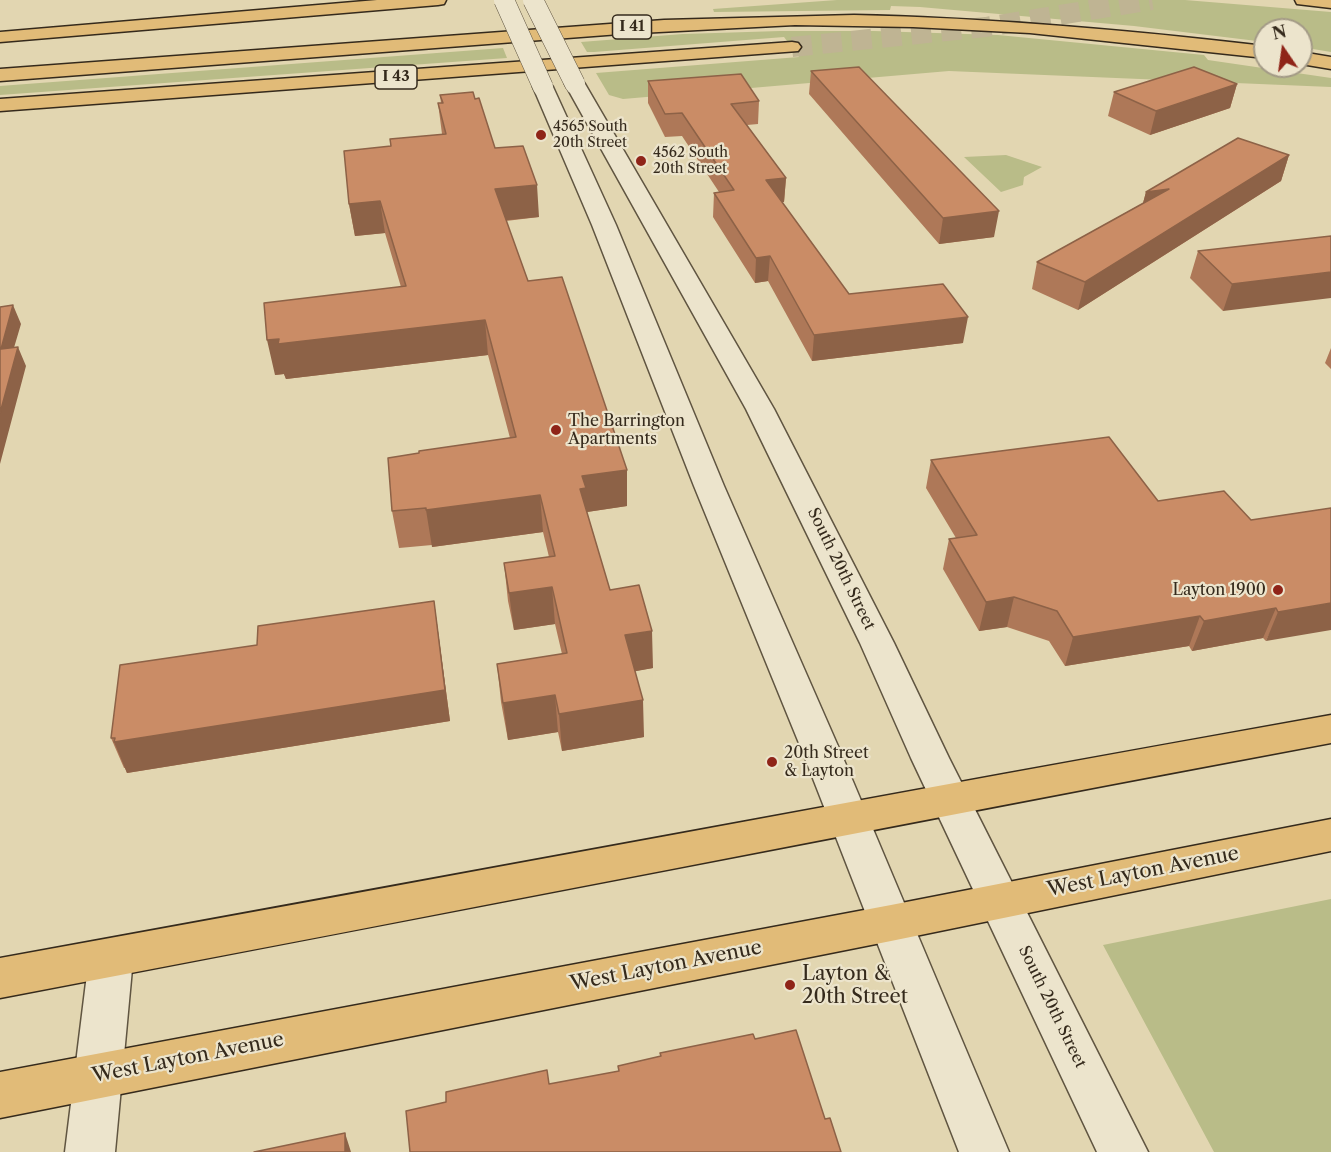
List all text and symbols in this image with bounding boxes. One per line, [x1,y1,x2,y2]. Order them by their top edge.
road number: I 41 [612,15,652,39]
north arrow [1253,18,1313,78]
text: N [1270,21,1288,44]
road number: I 43 [375,65,417,89]
place label: 4565 South 20th Street [553,119,628,152]
marker: 4565 South 20th Street [534,128,548,142]
place label: 4562 South 20th Street [653,145,728,178]
marker: 4562 South 20th Street [634,154,648,168]
place label: The Barrington Apartments [568,411,685,449]
marker: The Barrington Apartments [549,423,563,437]
street label: South 20th Street [803,505,879,633]
place label: Layton 1900 [1172,580,1266,600]
marker: Layton 1900 [1271,583,1285,597]
place label: 20th Street & Layton [784,743,869,781]
marker: 20th Street & Layton [765,755,779,769]
street label: West Layton Avenue [1045,842,1241,902]
street label: West Layton Avenue [568,936,764,996]
street label: South 20th Street [1014,943,1090,1071]
place label: Layton & 20th Street [802,962,908,1009]
marker: Layton & 20th Street [783,978,797,992]
street label: West Layton Avenue [90,1028,286,1088]

